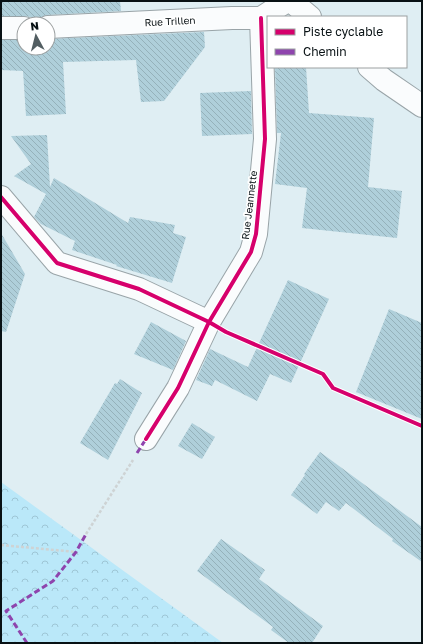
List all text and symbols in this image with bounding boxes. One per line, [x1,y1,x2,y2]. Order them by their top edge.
street label: Rue Trillen [144,14,196,28]
north arrow [16,16,56,56]
legend [267,16,407,68]
text: N [30,19,40,33]
text: Piste cyclable [303,24,383,39]
text: Chemin [303,44,347,59]
street label: Rue Jeannette [239,169,259,240]

